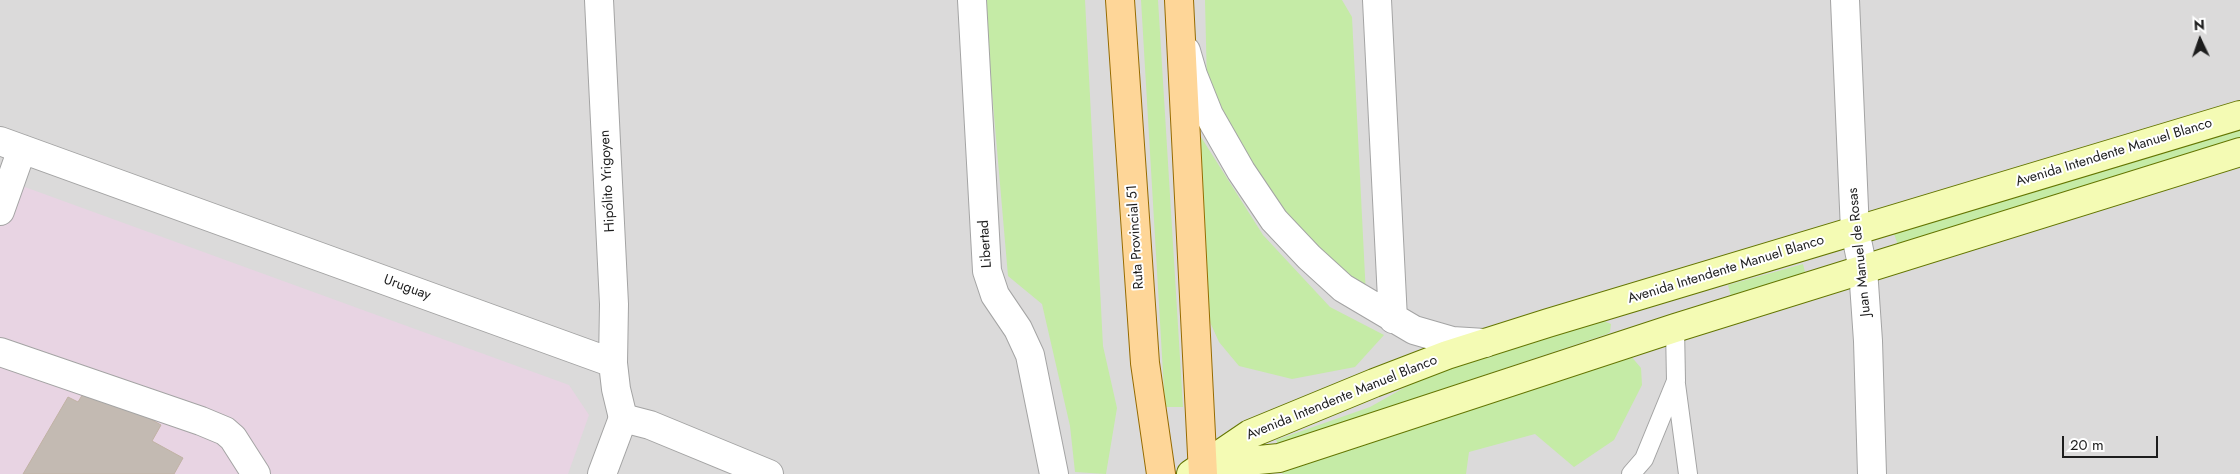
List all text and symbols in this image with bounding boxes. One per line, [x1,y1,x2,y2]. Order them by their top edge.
north arrow [2175,15,2225,65]
text: N [2193,15,2205,35]
street label: Avenida Intendente Manuel Blanco [2014,115,2214,191]
street label: Hipólito Yrigoyen [597,129,619,233]
street label: Ruta Provincial 51 [1124,184,1148,290]
street label: Juan Manuel de Rosas [1845,187,1875,317]
street label: Libertad [976,219,996,269]
street label: Avenida Intendente Manuel Blanco [1626,232,1826,308]
street label: Uruguay [381,272,433,304]
street label: Avenida Intendente Manuel Blanco [1244,352,1440,444]
scale bar [2065,426,2161,458]
text: 20 m [2070,434,2104,456]

